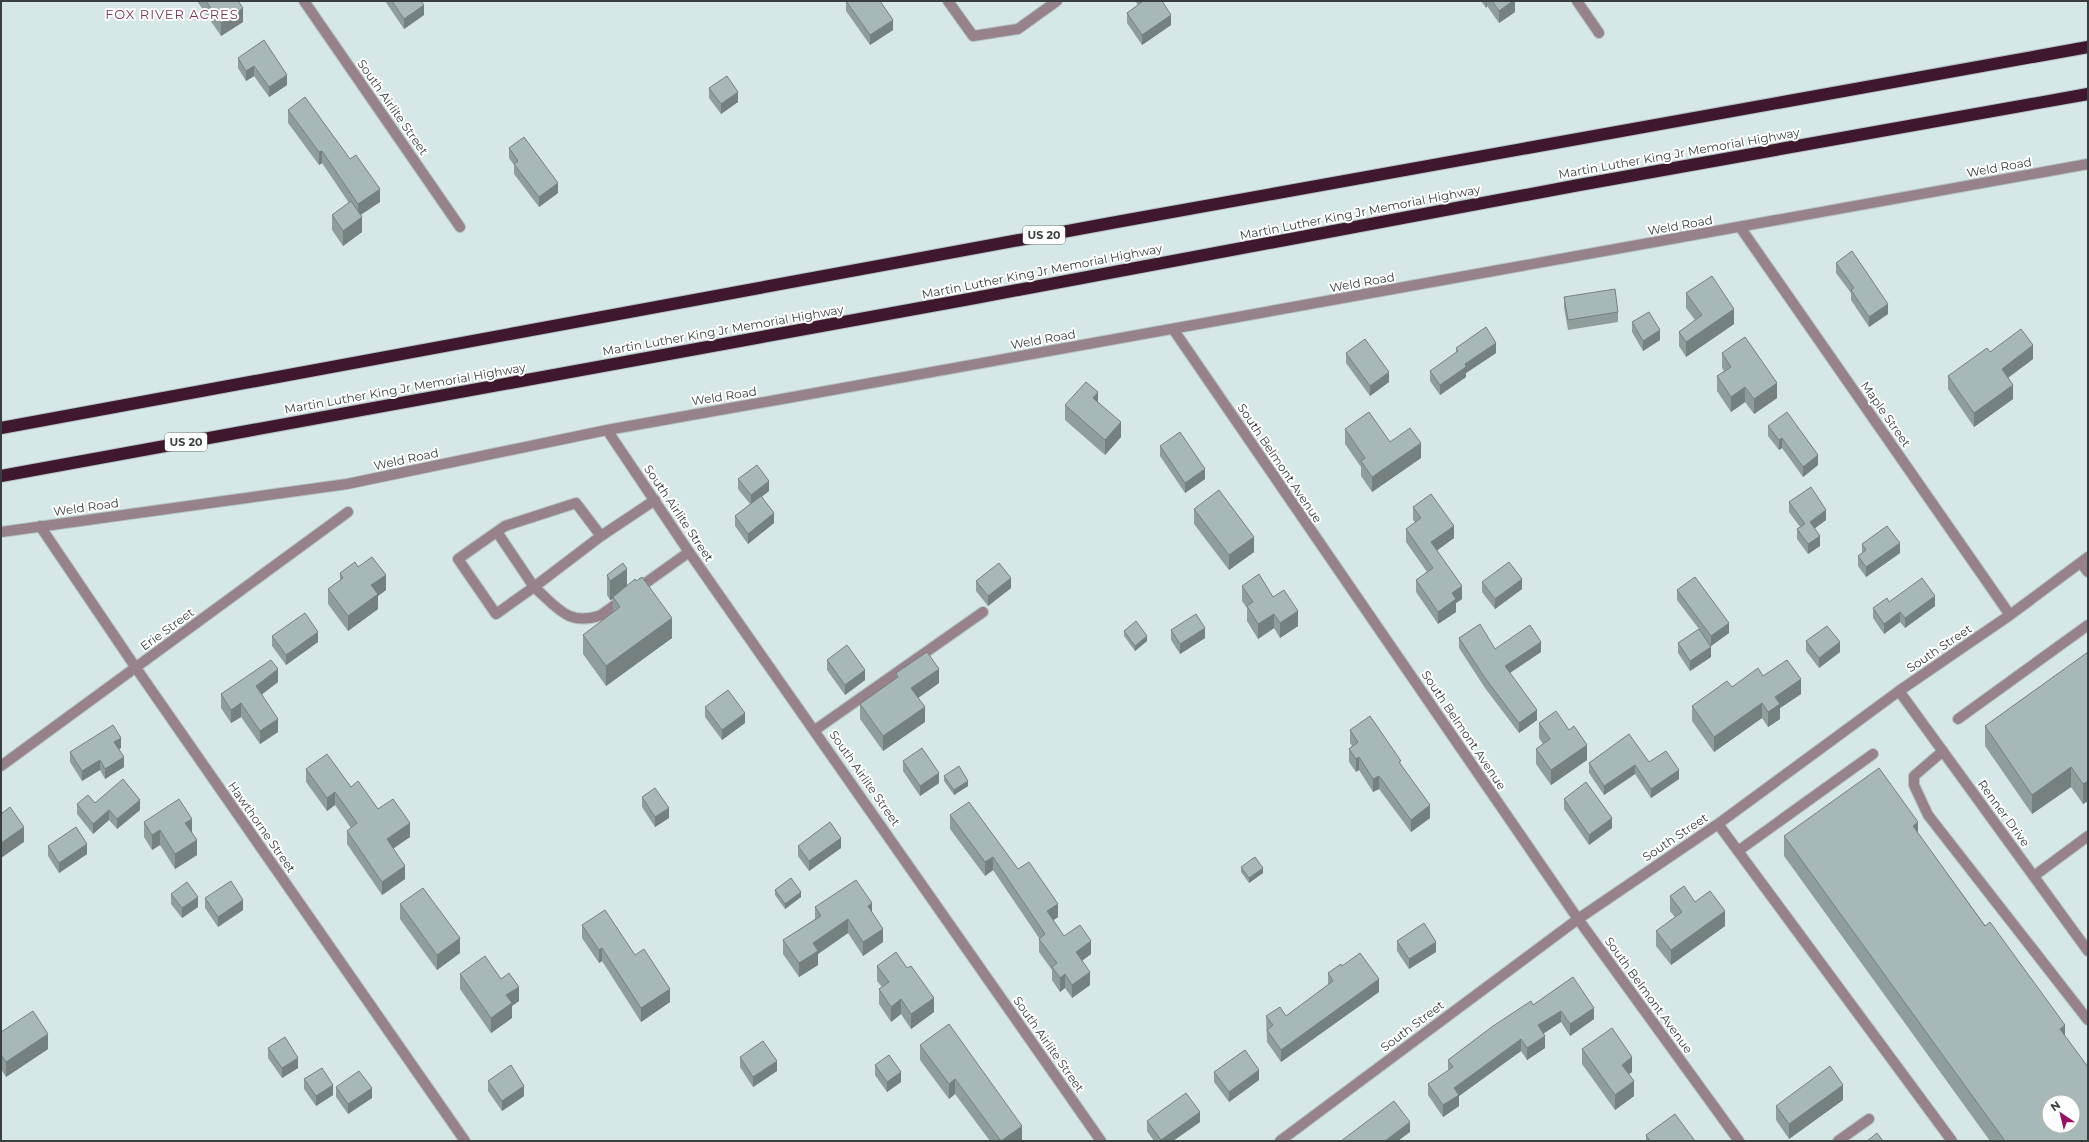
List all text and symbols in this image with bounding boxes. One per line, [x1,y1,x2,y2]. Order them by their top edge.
district label: FOX RIVER ACRES [105,6,239,22]
street label: South Airlite Street [354,56,432,158]
street label: Martin Luther King Jr Memorial Highway [1557,124,1801,182]
street label: Weld Road [1965,154,2033,180]
street label: Martin Luther King Jr Memorial Highway [1239,181,1482,243]
street label: Weld Road [1646,212,1714,238]
road number: US 20 [1023,226,1065,244]
street label: Martin Luther King Jr Memorial Highway [921,240,1164,302]
street label: Weld Road [1328,269,1396,295]
street label: Martin Luther King Jr Memorial Highway [601,301,845,359]
street label: Weld Road [1009,326,1077,352]
street label: Martin Luther King Jr Memorial Highway [283,359,527,417]
street label: Maple Street [1858,378,1914,450]
street label: Weld Road [690,383,758,409]
street label: South Belmont Avenue [1235,401,1325,525]
road number: US 20 [165,433,207,451]
street label: Weld Road [372,445,440,473]
street label: South Airlite Street [641,462,717,564]
street label: Weld Road [52,495,120,519]
street label: Erie Street [137,604,197,653]
street label: South Street [1904,621,1975,675]
street label: South Belmont Avenue [1419,668,1509,792]
street label: South Airlite Street [826,727,904,829]
street label: Renner Drive [1975,777,2033,849]
street label: Hawthorne Street [225,779,299,875]
street label: South Street [1640,810,1711,864]
street label: South Belmont Avenue [1602,934,1696,1056]
street label: South Airlite Street [1010,993,1088,1095]
street label: South Street [1377,997,1447,1055]
north arrow [2041,1094,2081,1134]
text: N [2048,1098,2063,1114]

